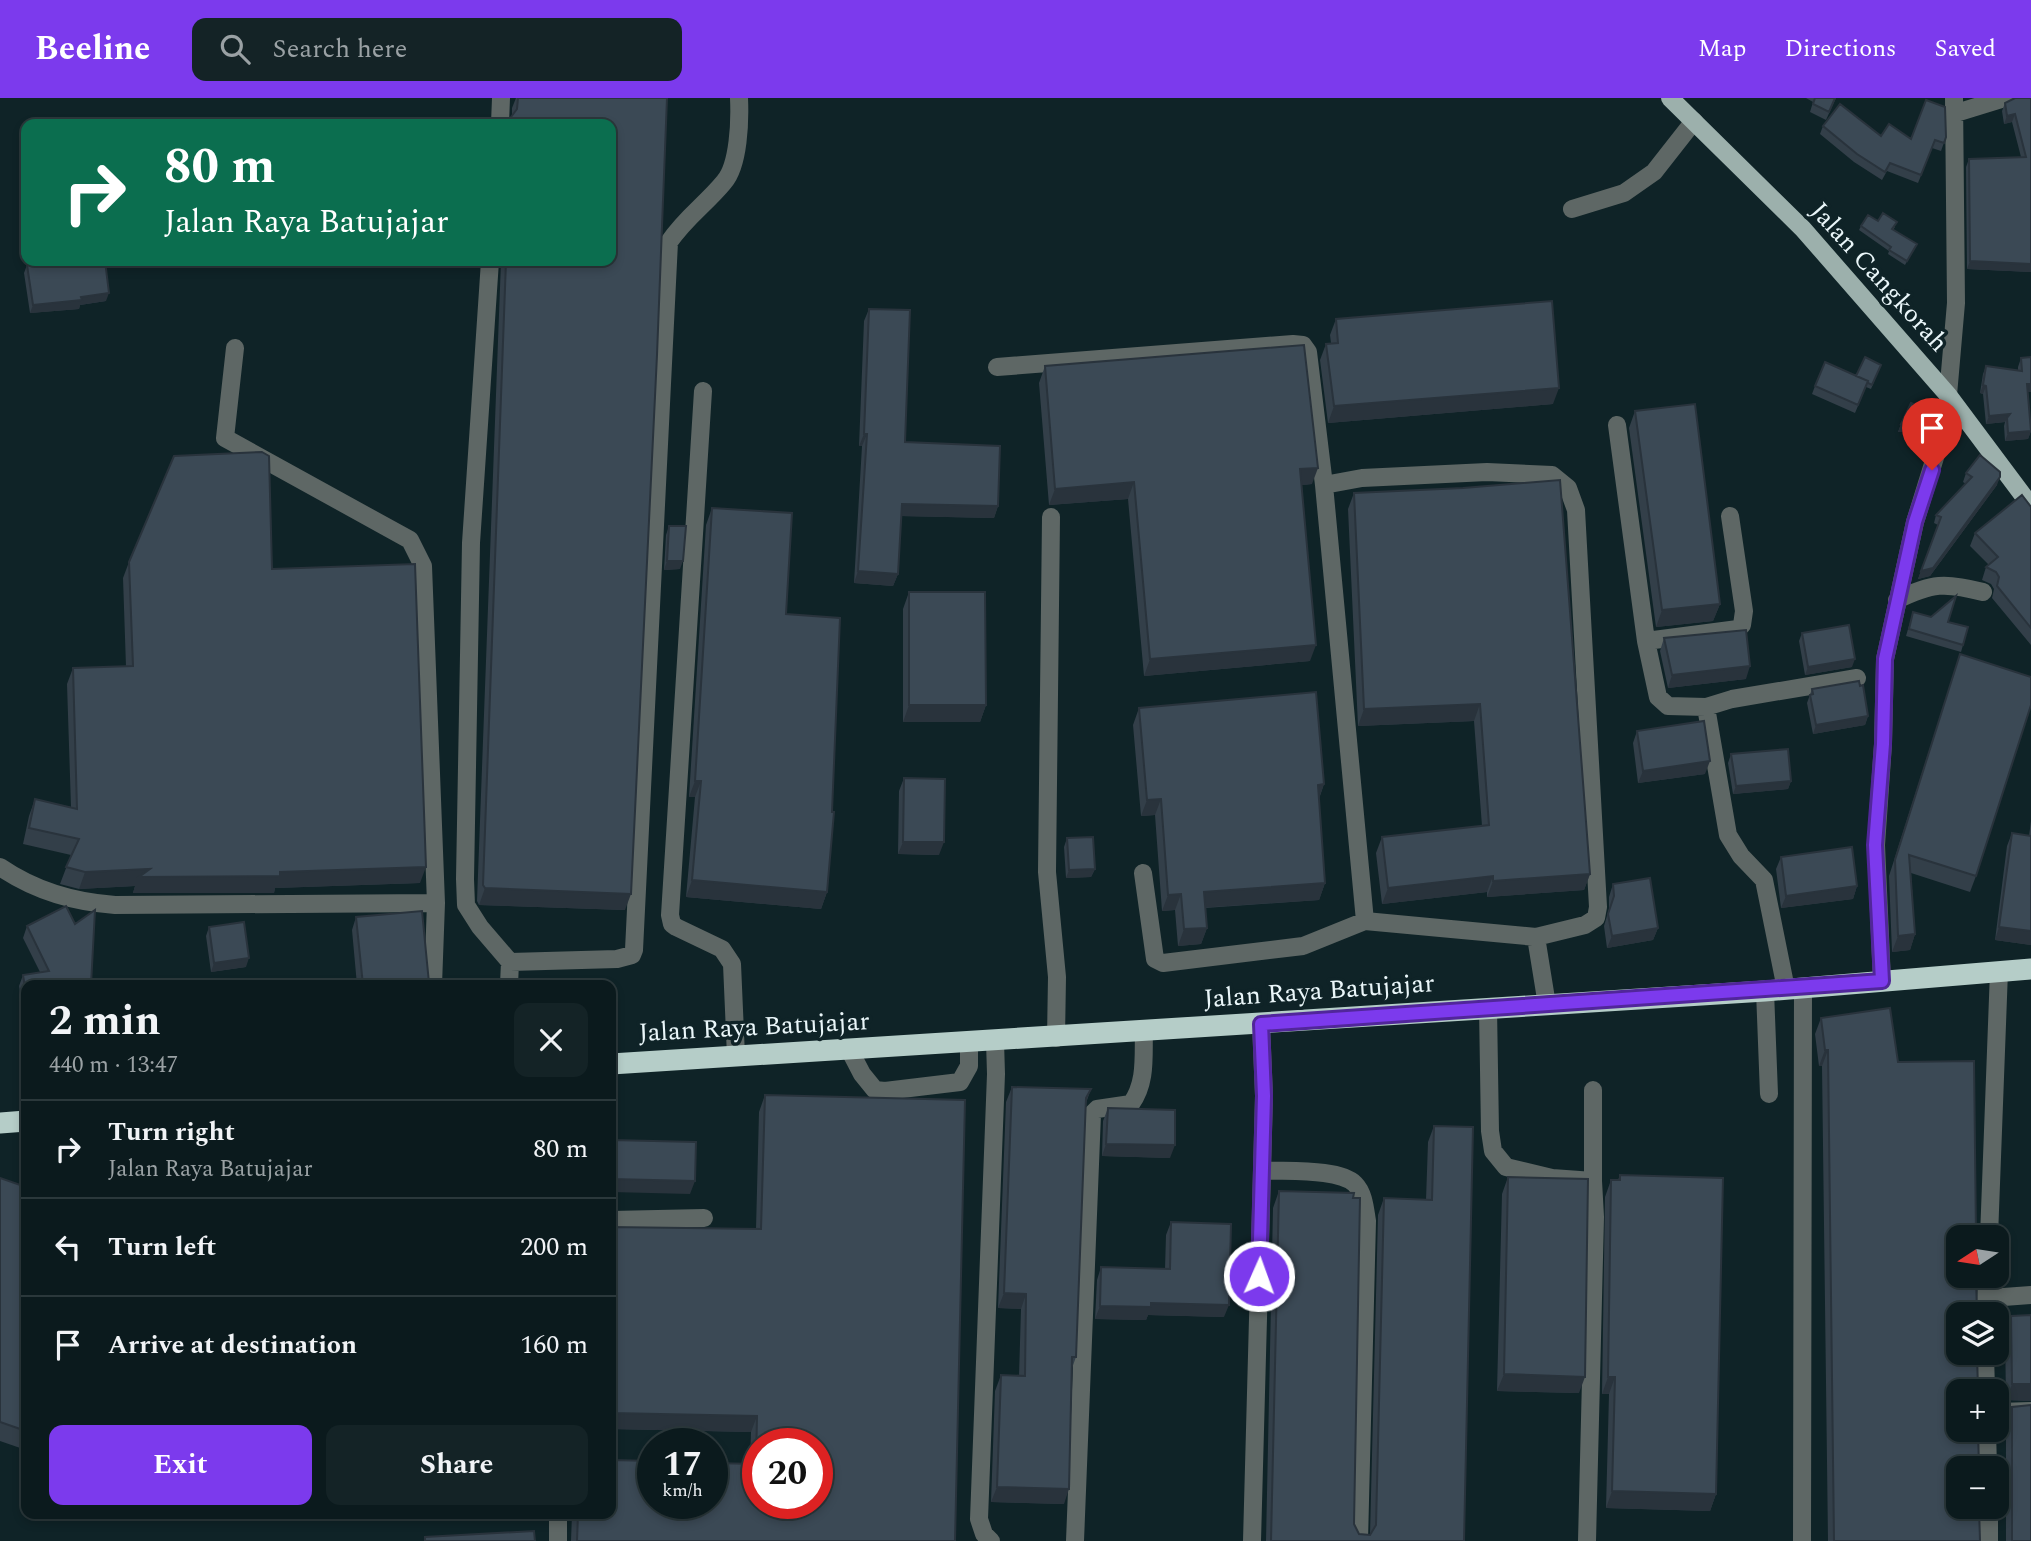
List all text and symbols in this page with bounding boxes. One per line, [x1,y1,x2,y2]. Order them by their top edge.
search box [192,18,682,81]
text: Beeline [35,24,150,74]
text: Search here [272,29,407,69]
icon: search [216,30,254,68]
text: Map [1698,31,1746,67]
text: Directions [1784,31,1896,67]
text: Saved [1934,31,1996,67]
text: 80 m [164,130,275,205]
icon: right [49,147,140,238]
street label: Jalan Cangkorah [1800,193,1958,361]
text: Jalan Raya Batujajar [164,198,449,247]
pin [1902,398,1962,470]
icon: arrive [1913,409,1951,447]
street label: Jalan Raya Batujajar [1202,963,1436,1019]
text: 2 min [49,990,161,1053]
street label: Jalan Raya Batujajar [637,1001,871,1053]
button: close [514,1003,588,1077]
text: 440 m · 13:47 [49,1048,178,1083]
text: Turn right [108,1112,235,1152]
text: 80 m [533,1129,588,1169]
icon: right [49,1130,87,1168]
text: Jalan Raya Batujajar [108,1152,313,1187]
north arrow [1946,1225,2009,1288]
map controls [1946,1225,2009,1519]
text: Turn left [108,1227,216,1267]
text: 200 m [520,1227,588,1267]
icon: left [49,1228,87,1266]
position arrow [1222,1239,1296,1313]
button: layers [1946,1302,2009,1365]
text: Arrive at destination [108,1325,357,1365]
text: 160 m [520,1325,588,1365]
icon: arrive [49,1326,87,1364]
button: + [1946,1379,2009,1442]
button: Exit [49,1425,312,1505]
button: Share [326,1425,588,1505]
speed limit sign: 20 [742,1428,833,1519]
text: 17 [663,1438,702,1491]
button: − [1946,1456,2009,1519]
text: km/h [662,1477,703,1504]

